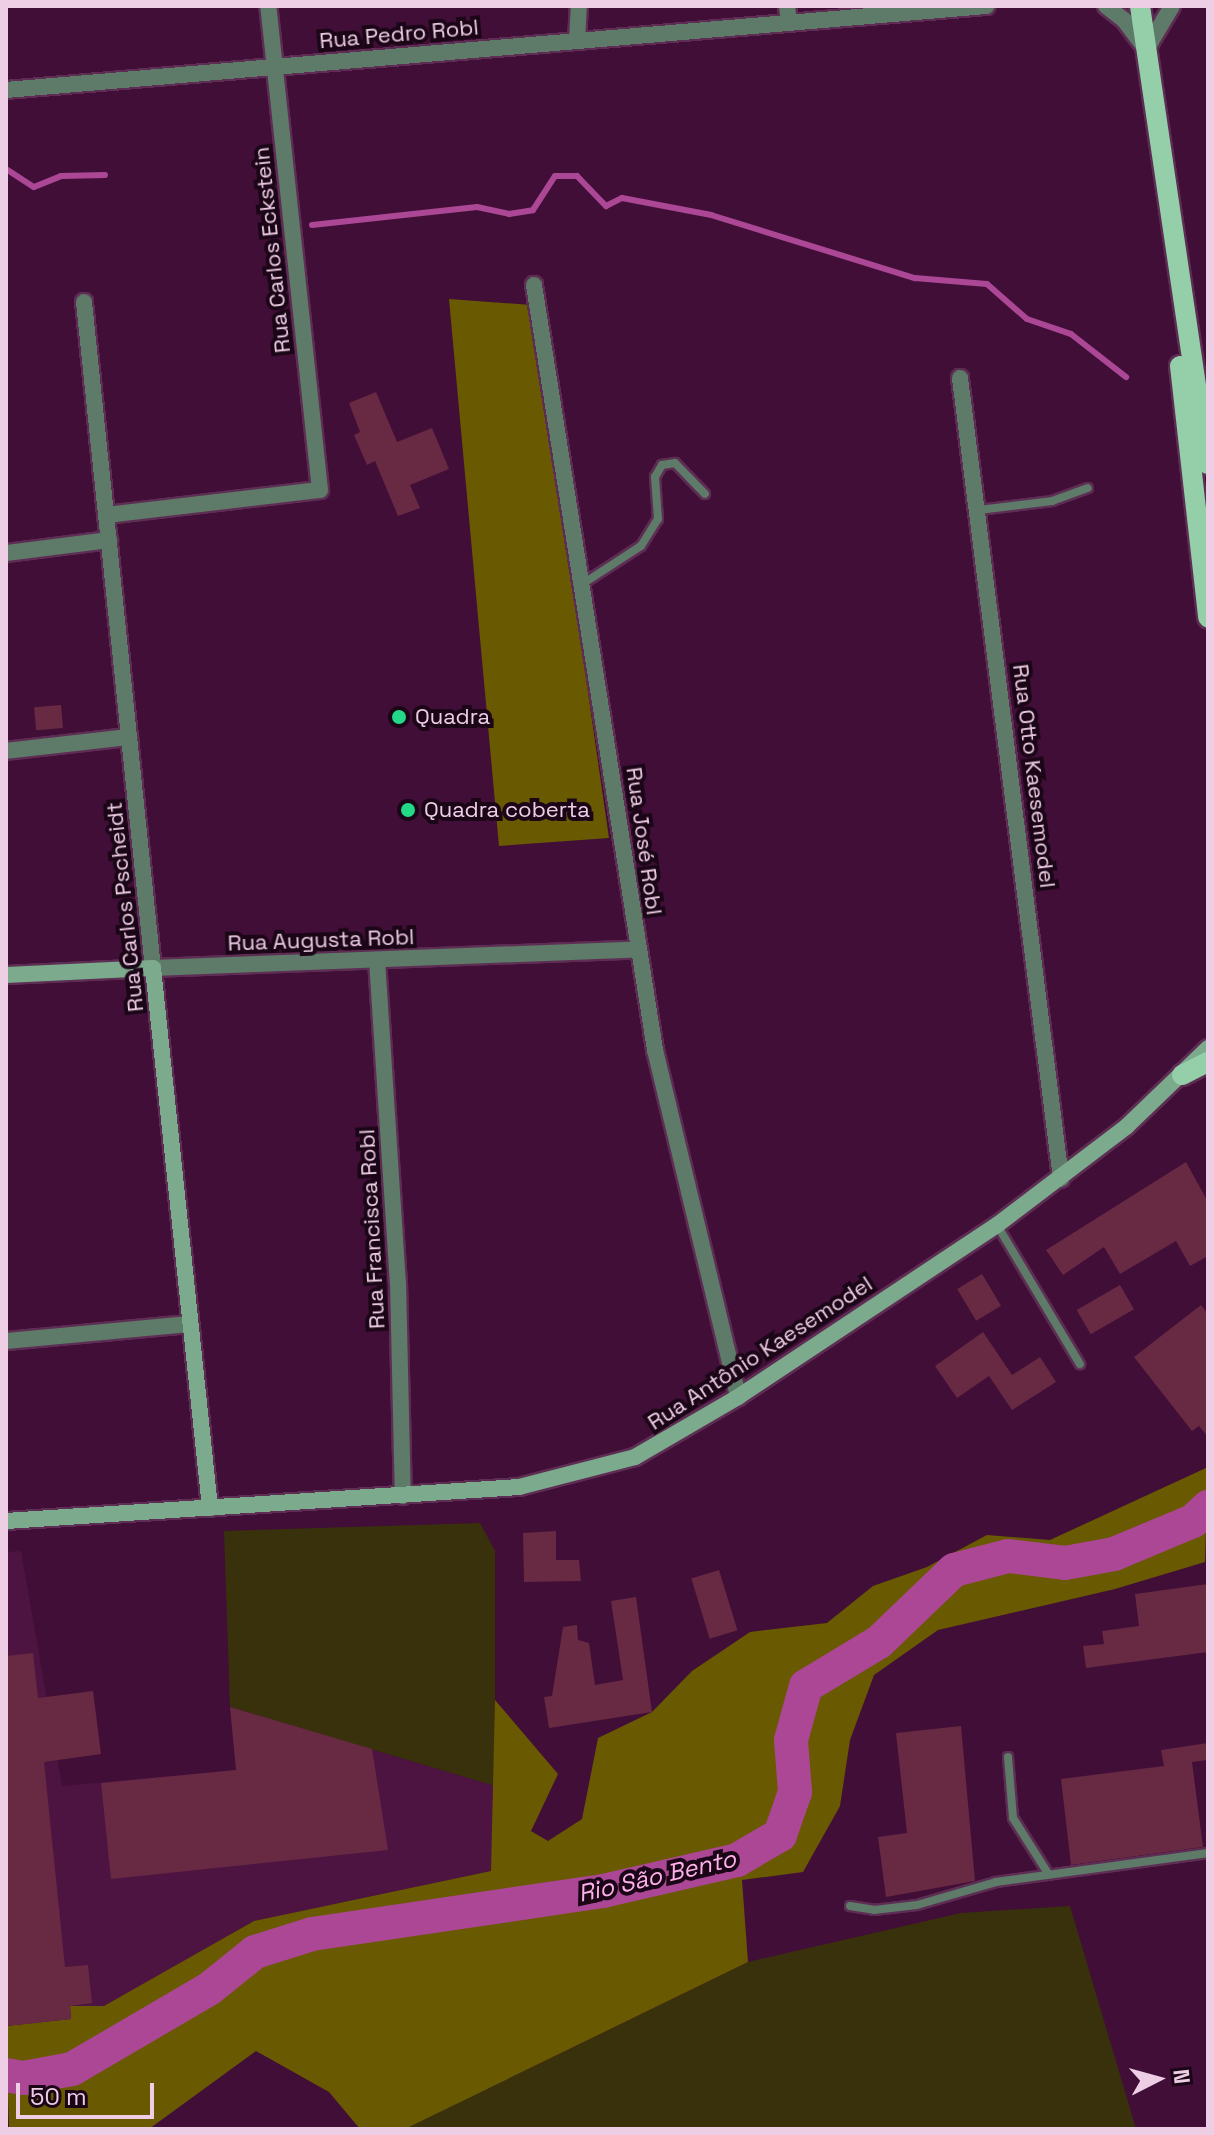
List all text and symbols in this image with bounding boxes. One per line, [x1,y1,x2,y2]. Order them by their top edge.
street label: Rua Pedro Robl [318,14,480,54]
street label: Rua Carlos Eckstein [248,146,296,354]
street label: Rua Otto Kaesemodel [1007,663,1061,889]
place label: Quadra [415,704,490,730]
marker: Quadra [390,708,408,726]
street label: Rua José Robl [621,765,667,917]
place label: Quadra coberta [424,797,590,823]
street label: Rua Carlos Pscheidt [101,801,149,1013]
marker: Quadra coberta [399,801,417,819]
street label: Rua Augusta Robl [227,924,415,956]
street label: Rua Francisca Robl [354,1128,390,1330]
street label: Rua Antônio Kaesemodel [643,1270,877,1436]
water label: Rio São Bento [575,1844,739,1908]
north arrow [1118,2039,1198,2119]
scale bar [20,2067,158,2117]
text: N [1167,2068,1197,2085]
text: 50 m [30,2081,87,2112]

